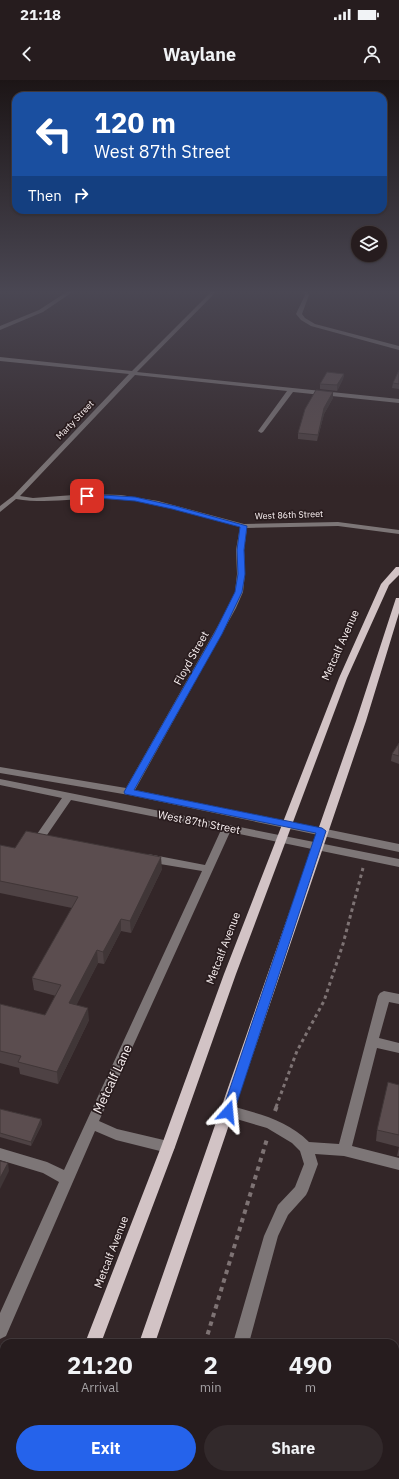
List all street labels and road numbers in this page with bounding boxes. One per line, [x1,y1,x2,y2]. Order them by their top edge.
street label: Marty Street [53,398,96,441]
street label: West 86th Street [255,508,323,521]
street label: Metcalf Avenue [318,607,362,683]
street label: Floyd Street [170,628,212,688]
street label: West 87th Street [157,807,241,837]
street label: Metcalf Avenue [203,910,243,986]
street label: Metcalf Lane [89,1042,136,1117]
street label: Metcalf Avenue [91,1214,131,1290]

